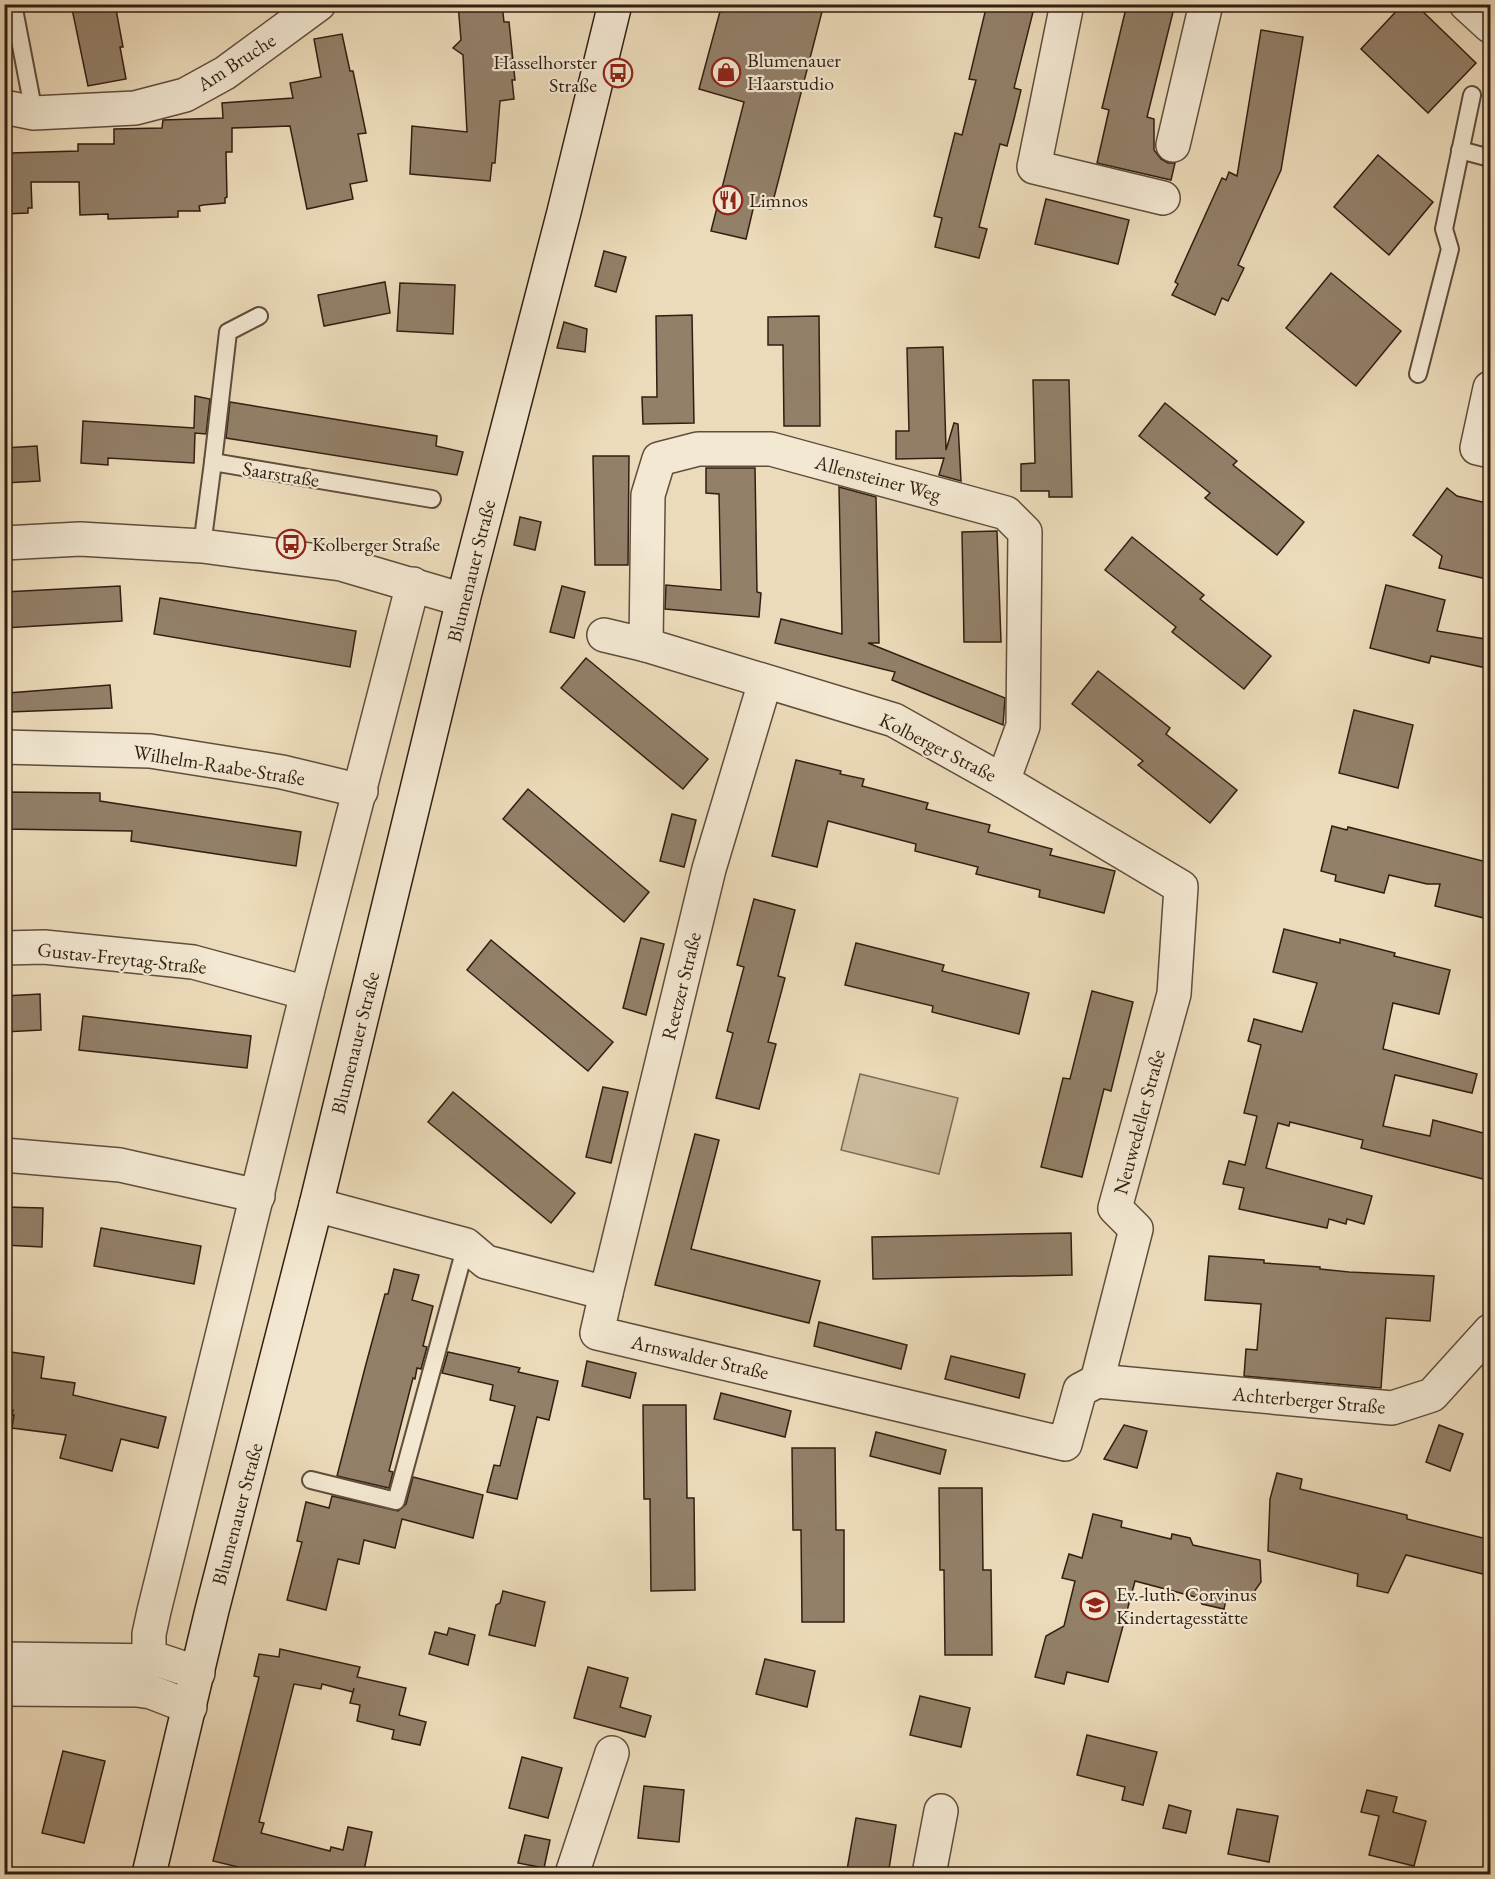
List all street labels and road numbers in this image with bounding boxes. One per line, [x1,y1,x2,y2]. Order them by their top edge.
street label: Am Bruche [191,27,280,98]
street label: Allensteiner Weg [811,448,944,507]
street label: Saarstraße [241,455,321,493]
street label: Blumenauer Straße [441,497,501,645]
street label: Kolberger Straße [875,706,1001,788]
street label: Wilhelm-Raabe-Straße [131,739,307,791]
street label: Reetzer Straße [655,929,707,1043]
street label: Gustav-Freytag-Straße [36,936,208,980]
street label: Blumenauer Straße [325,969,385,1117]
street label: Neuwedeller Straße [1107,1046,1171,1197]
street label: Arnswalder Straße [628,1328,772,1386]
street label: Achterberger Straße [1231,1380,1387,1420]
street label: Blumenauer Straße [206,1440,269,1588]

